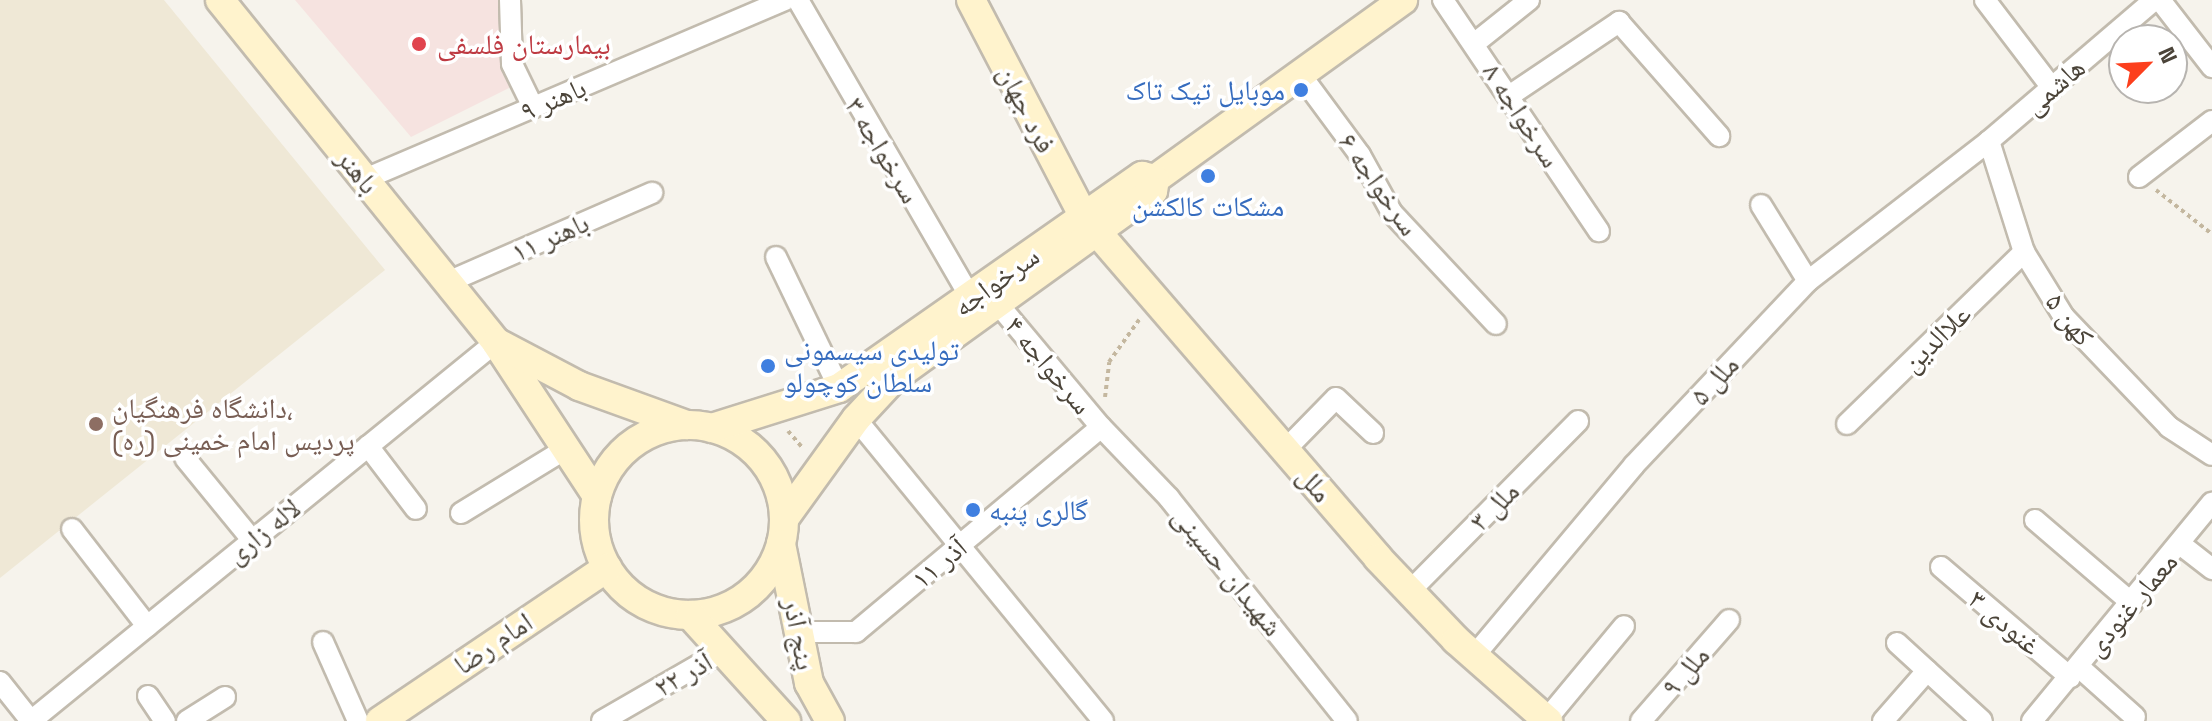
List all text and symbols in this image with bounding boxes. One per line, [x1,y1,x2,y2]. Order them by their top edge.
north arrow [2108,24,2188,104]
place label: بیمارستان فلسفی [437,27,611,61]
marker: بیمارستان فلسفی [408,33,430,55]
text: N [2152,43,2184,67]
street label: هاشمی [2016,50,2092,122]
street label: ۸ سرخواجه [1476,57,1568,173]
street label: فرد جهان [991,60,1063,158]
street label: ۹ باهنر [515,70,591,128]
place label: موبایل تیک تاک [1125,73,1285,107]
marker: موبایل تیک تاک [1292,81,1310,99]
street label: سرخواجه ۳ [838,91,928,209]
street label: سرخواجه ۶ [1332,126,1426,242]
street label: باهنر [330,142,386,200]
marker: مشکات کالکشن [1199,167,1217,185]
place label: مشکات کالکشن [1132,189,1284,223]
street label: باهنر ۱۱ [506,205,594,269]
street label: سرخواجه [947,239,1045,323]
street label: ۵ کهن [2039,286,2101,352]
street label: علاالدین [1894,297,1978,379]
street label: سرخواجه ۴ [998,309,1100,421]
place label: تولیدی سیسمونی سلطان کوچولو [784,333,959,399]
street label: ملل ۵ [1683,348,1745,412]
marker: تولیدی سیسمونی سلطان کوچولو [759,357,777,375]
place label: دانشگاه فرهنگیان، پردیس امام خمینی (ره) [112,391,355,457]
marker: دانشگاه فرهنگیان، پردیس امام خمینی (ره) [87,415,105,433]
street label: ملل [1291,459,1339,509]
street label: ملل ۳ [1462,474,1526,538]
street label: لاله زاری [219,491,307,571]
place label: گالری پنبه [989,493,1088,527]
street label: شهیدان حسینی [1166,500,1290,642]
marker: گالری پنبه [964,501,982,519]
street label: آذر ۱۱ [905,530,973,596]
street label: معمار غنودی [2078,545,2184,663]
street label: ۳ غنودی [1962,582,2048,662]
street label: پنج آذر [777,595,823,673]
street label: امام رضا [447,605,539,681]
street label: ملل ۹ [1654,639,1716,703]
street label: ۲۲ آذر [648,644,718,704]

